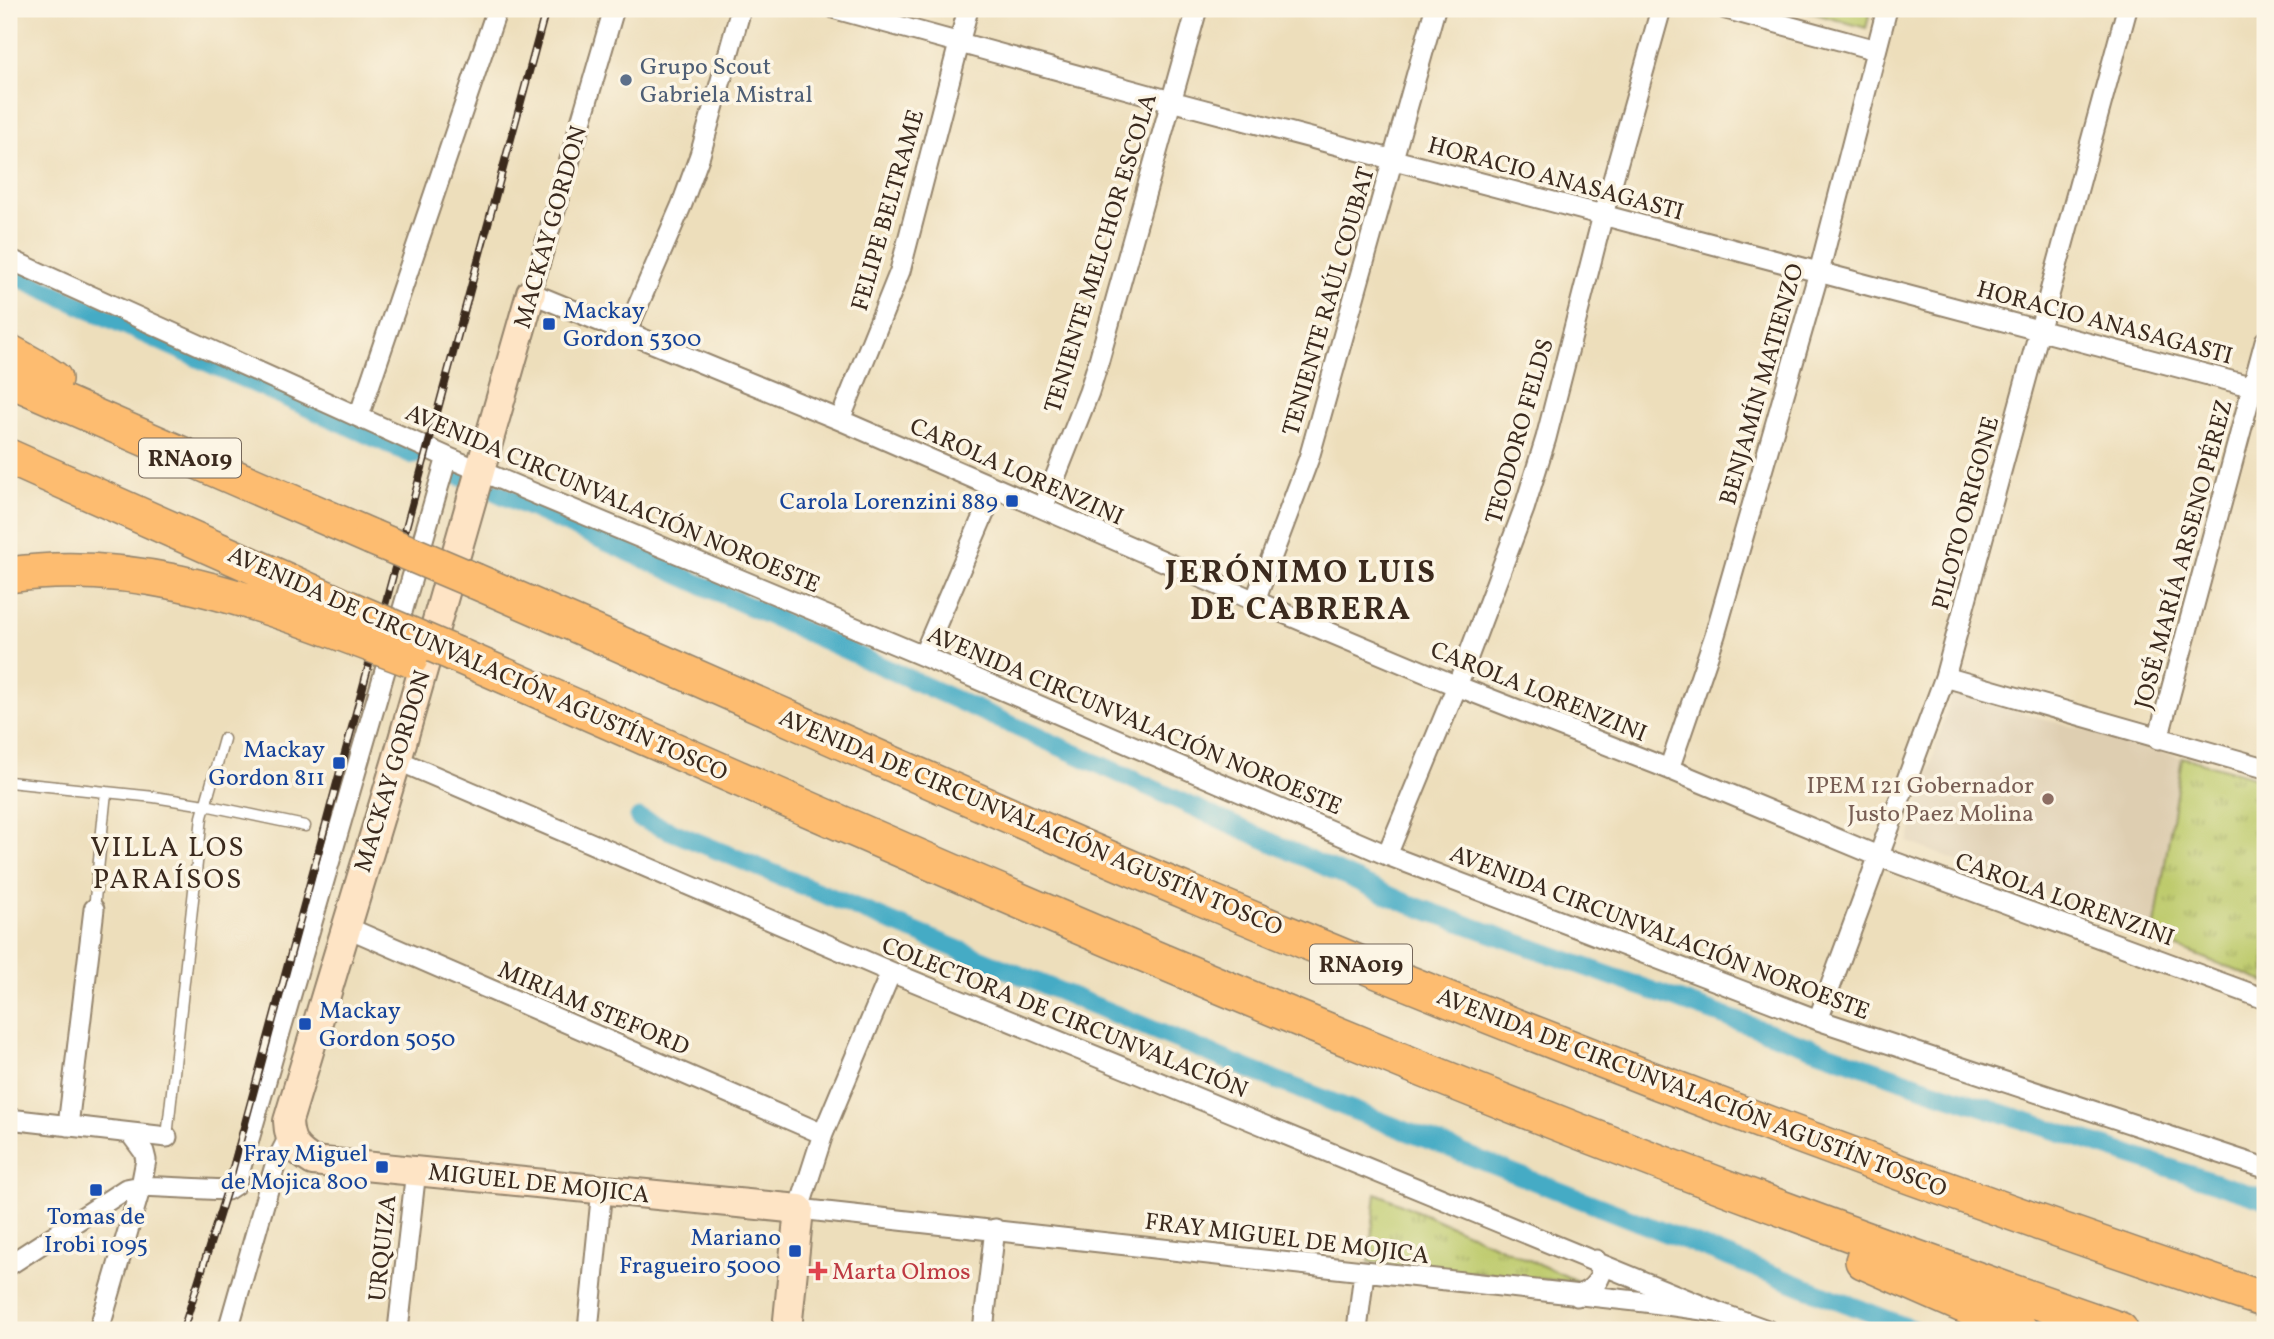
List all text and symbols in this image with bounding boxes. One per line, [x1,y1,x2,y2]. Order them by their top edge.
place label: Grupo Scout Gabriela Mistral [640,51,813,113]
marker: Grupo Scout Gabriela Mistral [618,72,634,88]
street label: TENIENTE MELCHOR ESCOLA [1037,90,1167,418]
street label: FELIPE BELTRAME [844,106,934,315]
street label: MACKAY GORDON [507,122,597,333]
street label: HORACIO ANASAGASTI [1424,129,1687,230]
street label: TENIENTE RAÚL COUBAT [1275,163,1385,440]
street label: BENJAMÍN MATIENZO [1712,260,1814,509]
street label: HORACIO ANASAGASTI [1973,273,2236,374]
place label: Mackay Gordon 5300 [563,295,702,357]
marker: Mackay Gordon 5300 [541,316,557,332]
street label: TEODORO FELDS [1478,335,1564,528]
street label: JOSÉ MARÍA ARSENO PÉREZ [2127,396,2243,713]
street label: AVENIDA CIRCUNVALACIÓN NOROESTE [400,397,825,603]
street label: CAROLA LORENZINI [904,410,1129,535]
street label: PILOTO ORIGONE [1925,413,2009,614]
road number: RNA019 [139,438,241,478]
place label: Carola Lorenzini 889 [779,486,998,520]
marker: Carola Lorenzini 889 [1004,493,1020,509]
street label: AVENIDA DE CIRCUNVALACIÓN AGUSTÍN TOSCO [222,539,733,791]
district label: JERÓNIMO LUIS DE CABRERA [1164,552,1437,633]
street label: AVENIDA CIRCUNVALACIÓN NOROESTE [922,619,1347,825]
street label: CAROLA LORENZINI [1425,634,1652,752]
street label: MACKAY GORDON [347,667,441,877]
street label: AVENIDA DE CIRCUNVALACIÓN AGUSTÍN TOSCO [773,702,1287,946]
place label: Mackay Gordon 811 [208,734,325,796]
marker: Mackay Gordon 811 [331,755,347,771]
place label: IPEM 121 Gobernador Justo Paez Molina [1806,770,2034,832]
marker: IPEM 121 Gobernador Justo Paez Molina [2040,791,2056,807]
district label: VILLA LOS PARAÍSOS [90,829,246,900]
street label: AVENIDA CIRCUNVALACIÓN NOROESTE [1444,838,1874,1030]
street label: CAROLA LORENZINI [1950,845,2179,956]
street label: COLECTORA DE CIRCUNVALACIÓN [876,930,1252,1108]
road number: RNA019 [1310,945,1412,984]
street label: MIRIAM STEFORD [492,954,694,1066]
street label: AVENIDA DE CIRCUNVALACIÓN AGUSTÍN TOSCO [1431,980,1951,1207]
place label: Mackay Gordon 5050 [319,995,456,1057]
marker: Mackay Gordon 5050 [297,1016,313,1032]
place label: Fray Miguel de Mojica 800 [221,1138,368,1200]
street label: MIGUEL DE MOJICA [426,1156,651,1214]
marker: Fray Miguel de Mojica 800 [374,1159,390,1175]
marker: Tomas de Irobi 1095 [88,1182,104,1198]
street label: URQUIZA [361,1193,406,1303]
place label: Tomas de Irobi 1095 [44,1201,148,1263]
street label: FRAY MIGUEL DE MOJICA [1143,1206,1431,1274]
place label: Mariano Fragueiro 5000 [619,1222,781,1284]
marker: Mariano Fragueiro 5000 [787,1243,803,1259]
place label: Marta Olmos [832,1256,971,1290]
marker: Marta Olmos [810,1263,826,1279]

